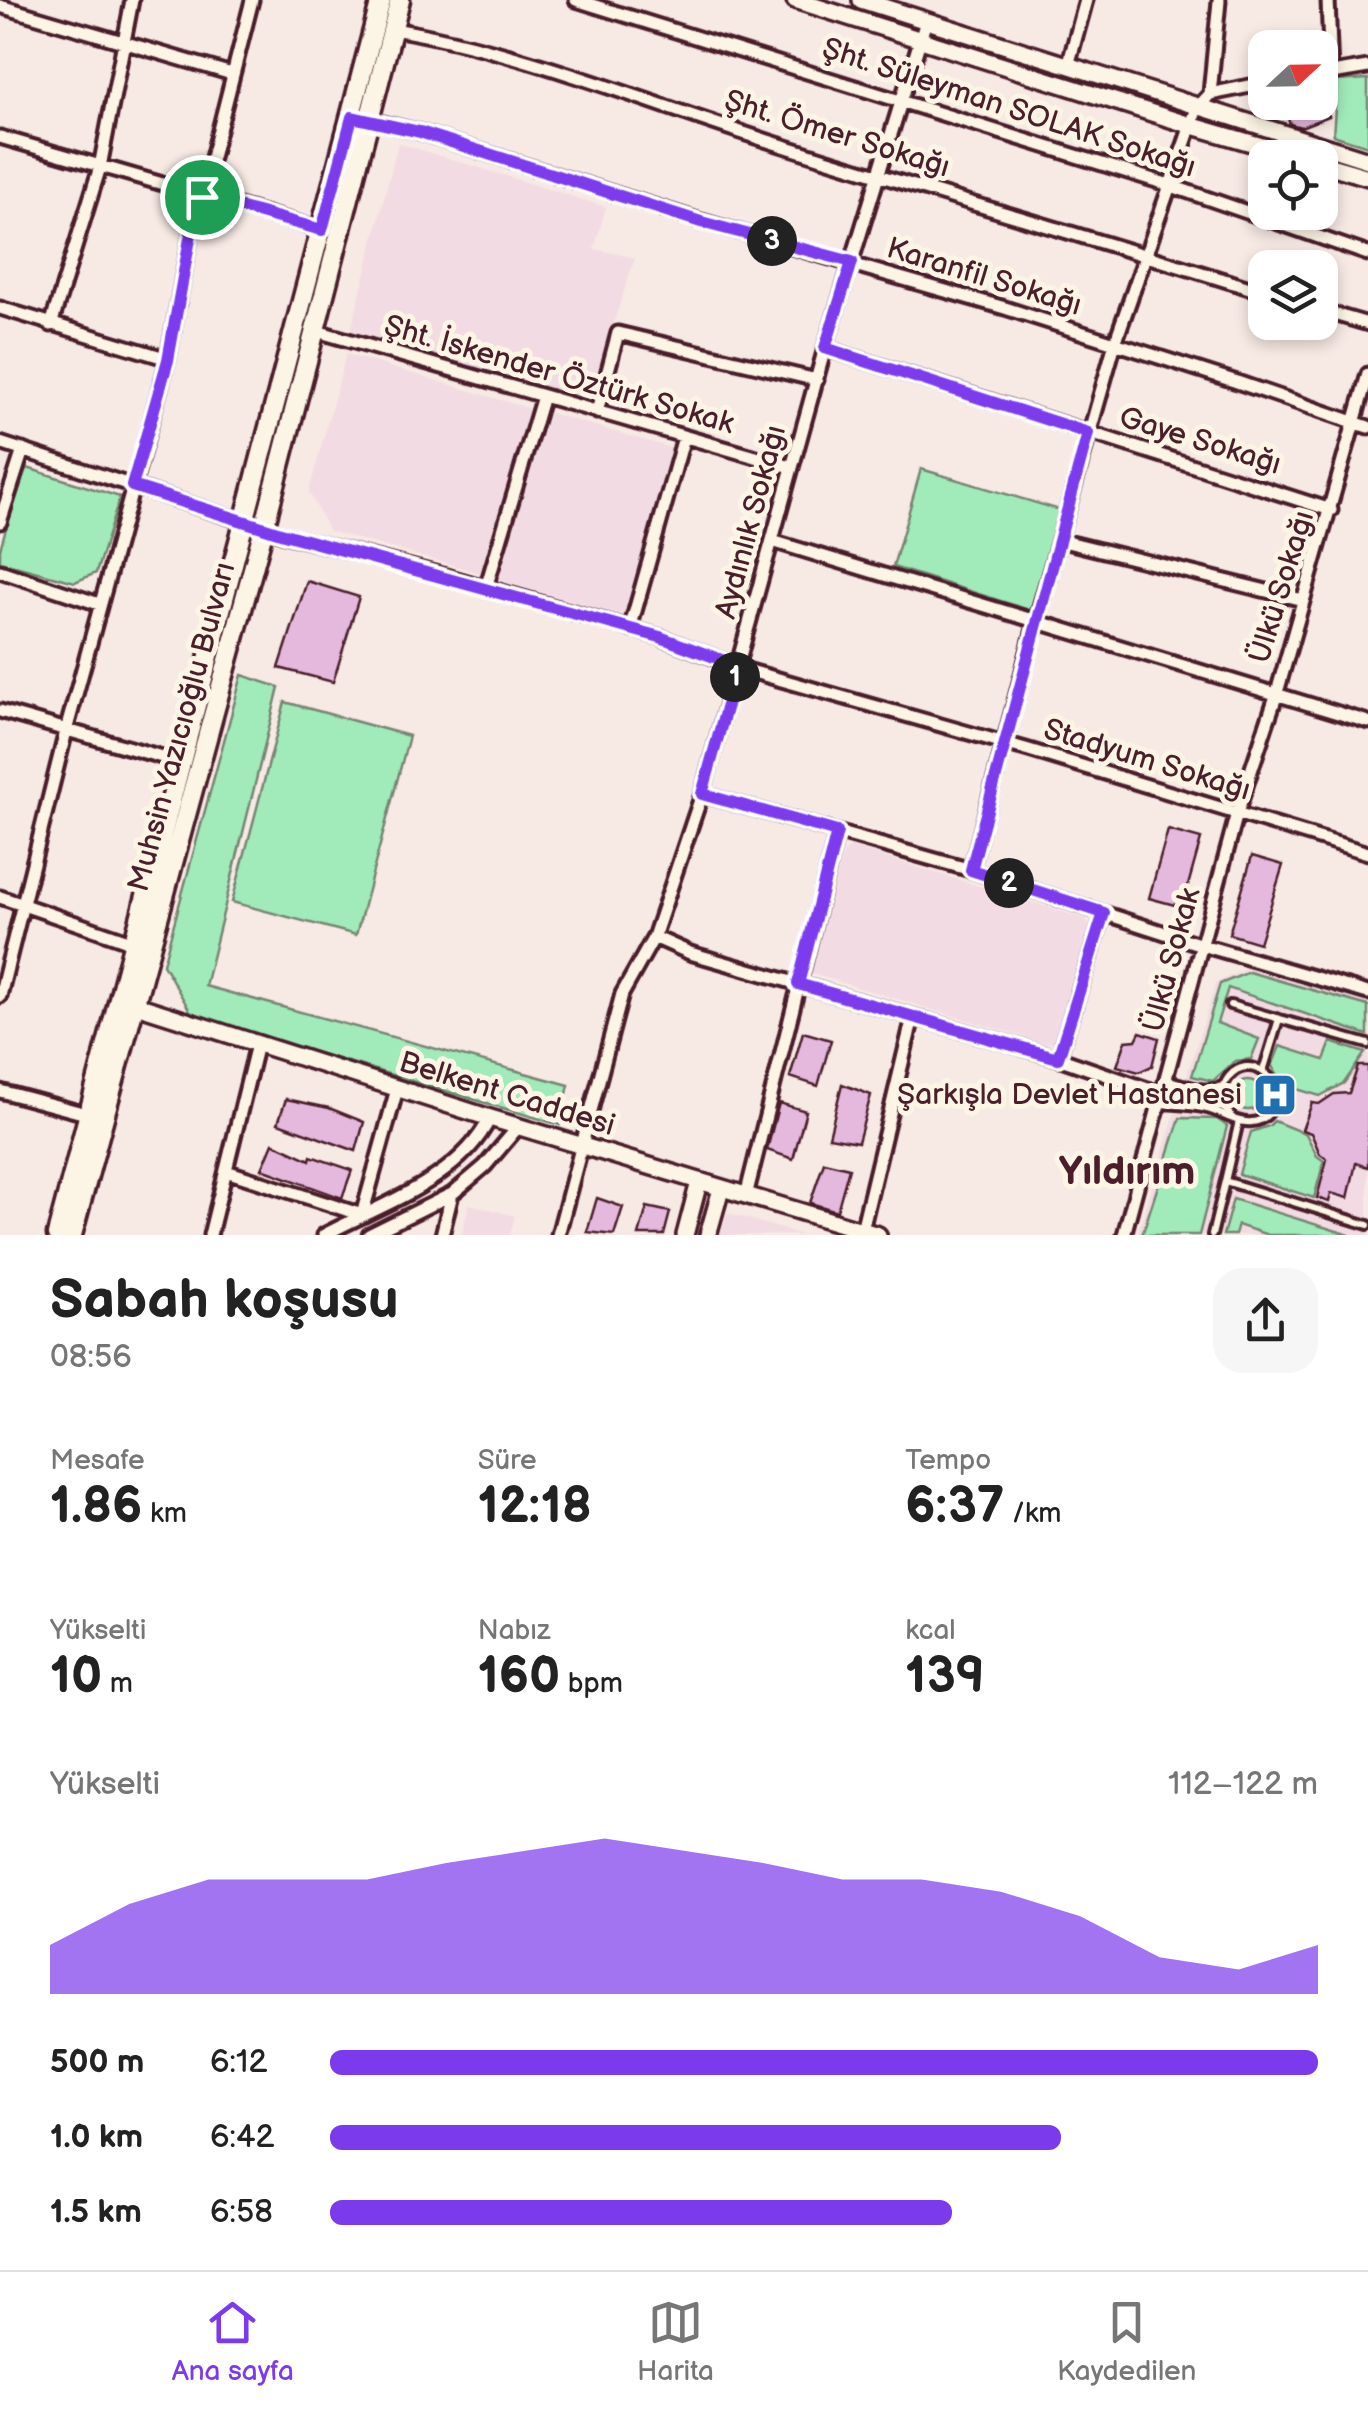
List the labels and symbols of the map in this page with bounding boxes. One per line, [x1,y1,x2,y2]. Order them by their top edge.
north arrow [1248,30,1338,120]
street label: Şht. Süleyman SOLAK Sokağı [818,31,1200,185]
street label: Şht. Ömer Sokağı [720,83,954,185]
pin [160,155,245,240]
pin: 3 [747,216,797,266]
street label: Karanfil Sokağı [882,230,1086,324]
street label: Şht. İskender Öztürk Sokak [380,308,738,442]
street label: Gaye Sokağı [1115,399,1285,483]
street label: Aydınlık Sokağı [708,421,794,623]
street label: Ülkü Sokağı [1242,506,1322,668]
street label: Muhsin Yazıcıoğlu Bulvarı [121,558,243,896]
pin: 1 [710,652,760,702]
street label: Stadyum Sokağı [1039,712,1255,808]
pin: 2 [984,858,1034,908]
street label: Ülkü Sokak [1135,884,1209,1036]
street label: Belkent Caddesi [395,1044,619,1144]
hospital icon: Şarkışla Devlet Hastanesi [1252,1072,1298,1118]
place label: Şarkışla Devlet Hastanesi [897,1077,1242,1113]
district label: Yıldırım [1059,1148,1195,1196]

